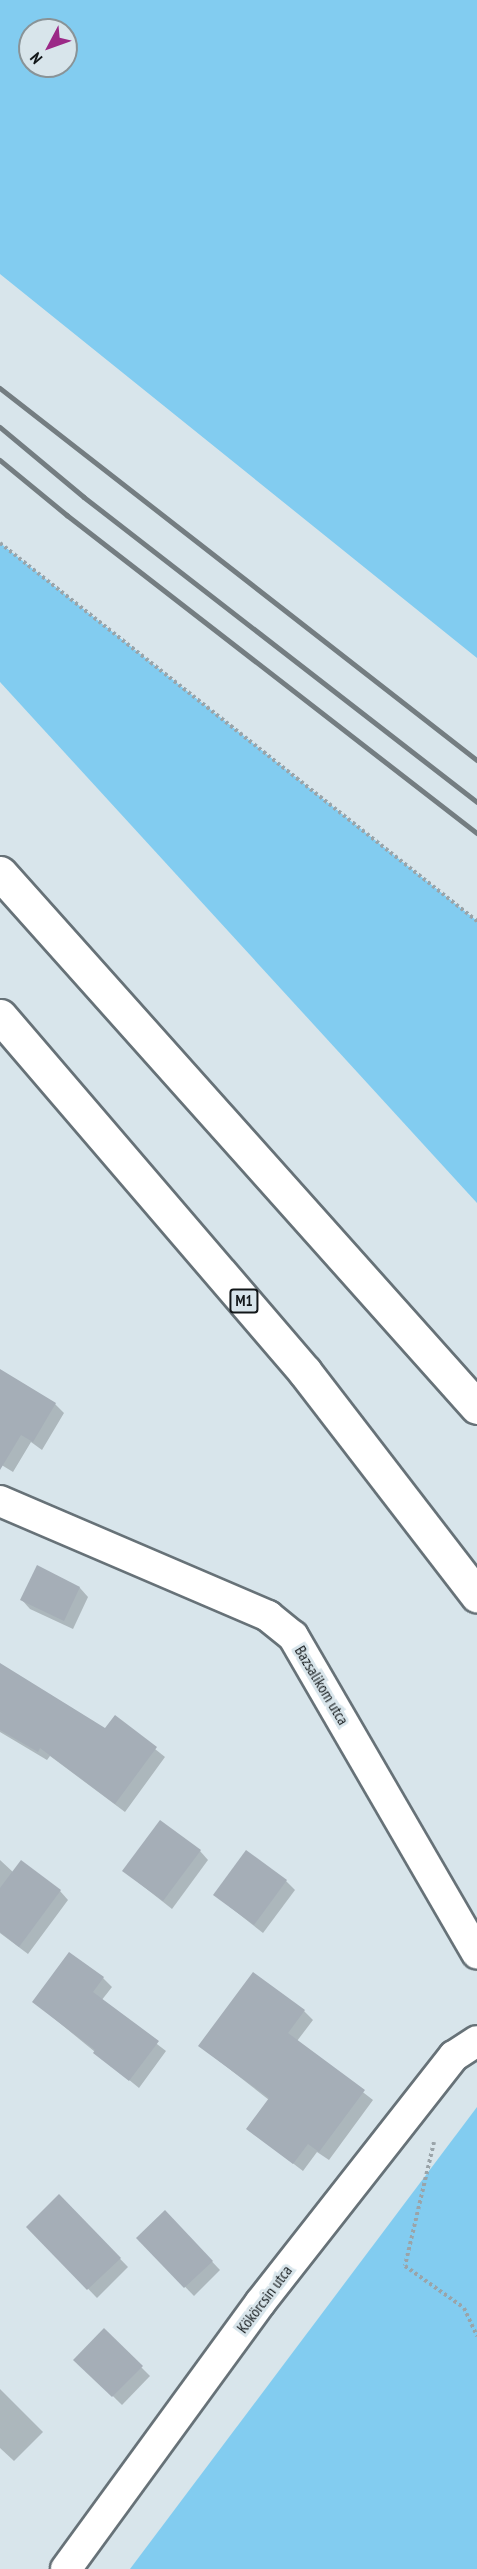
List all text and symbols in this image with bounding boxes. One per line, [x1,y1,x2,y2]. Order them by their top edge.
north arrow [18,18,78,78]
text: N [26,49,46,68]
road number: M1 [229,1289,259,1313]
street label: Bazsalikom utca [291,1642,353,1728]
street label: Kökörcsin utca [232,2261,296,2337]

